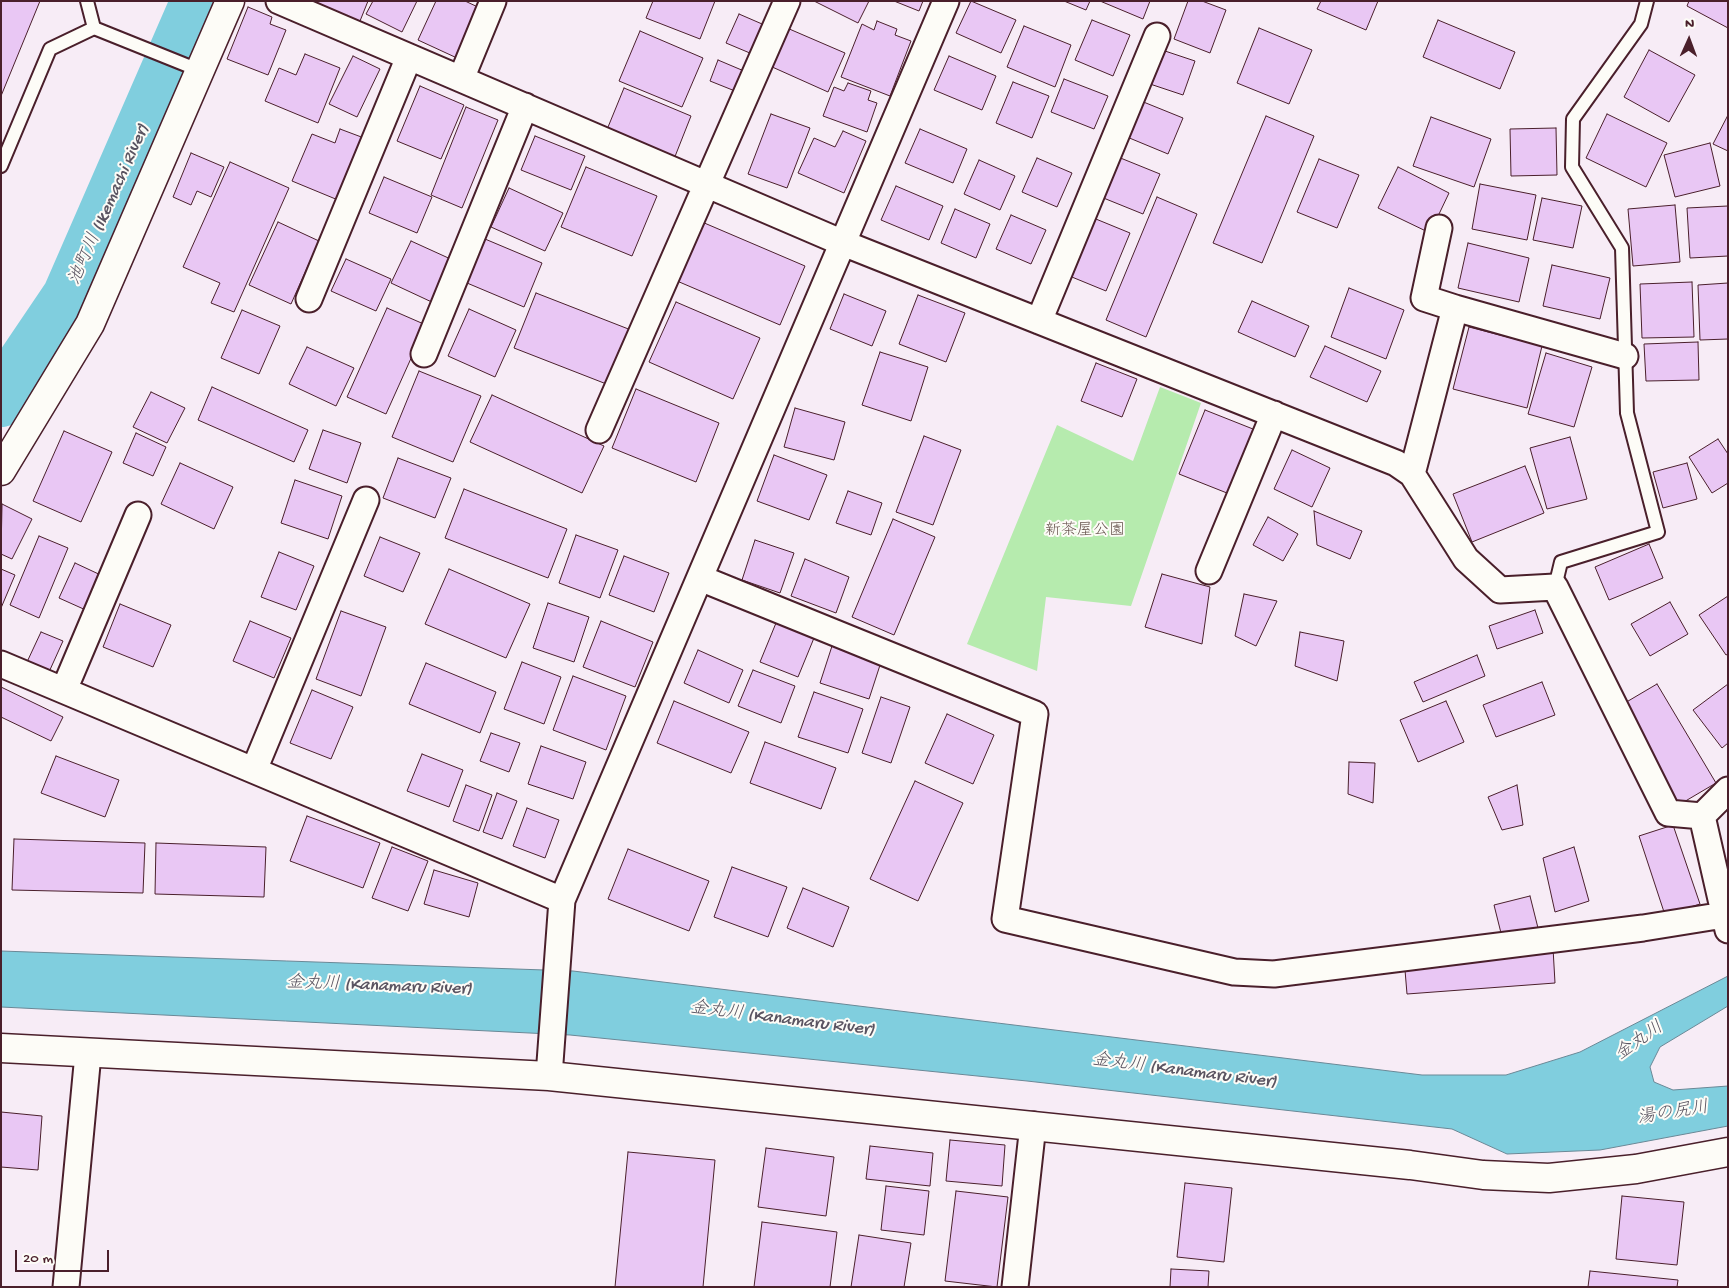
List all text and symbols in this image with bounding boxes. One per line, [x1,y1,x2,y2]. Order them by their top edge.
north arrow [1664,15,1714,65]
text: N [1685,16,1694,33]
water label: 池町川 (Ikemachi River) [65,121,155,289]
park label: 新茶屋公園 [1045,522,1125,542]
water label: 金丸川 (Kanamaru River) [286,973,472,1001]
water label: 金丸川 (Kanamaru River) [689,998,875,1042]
water label: 金丸川 [1612,1018,1668,1066]
water label: 金丸川 (Kanamaru River) [1091,1050,1277,1094]
water label: 湯の尻川 [1636,1098,1710,1130]
scale bar [18,1240,111,1272]
text: 20 m [23,1250,53,1268]

